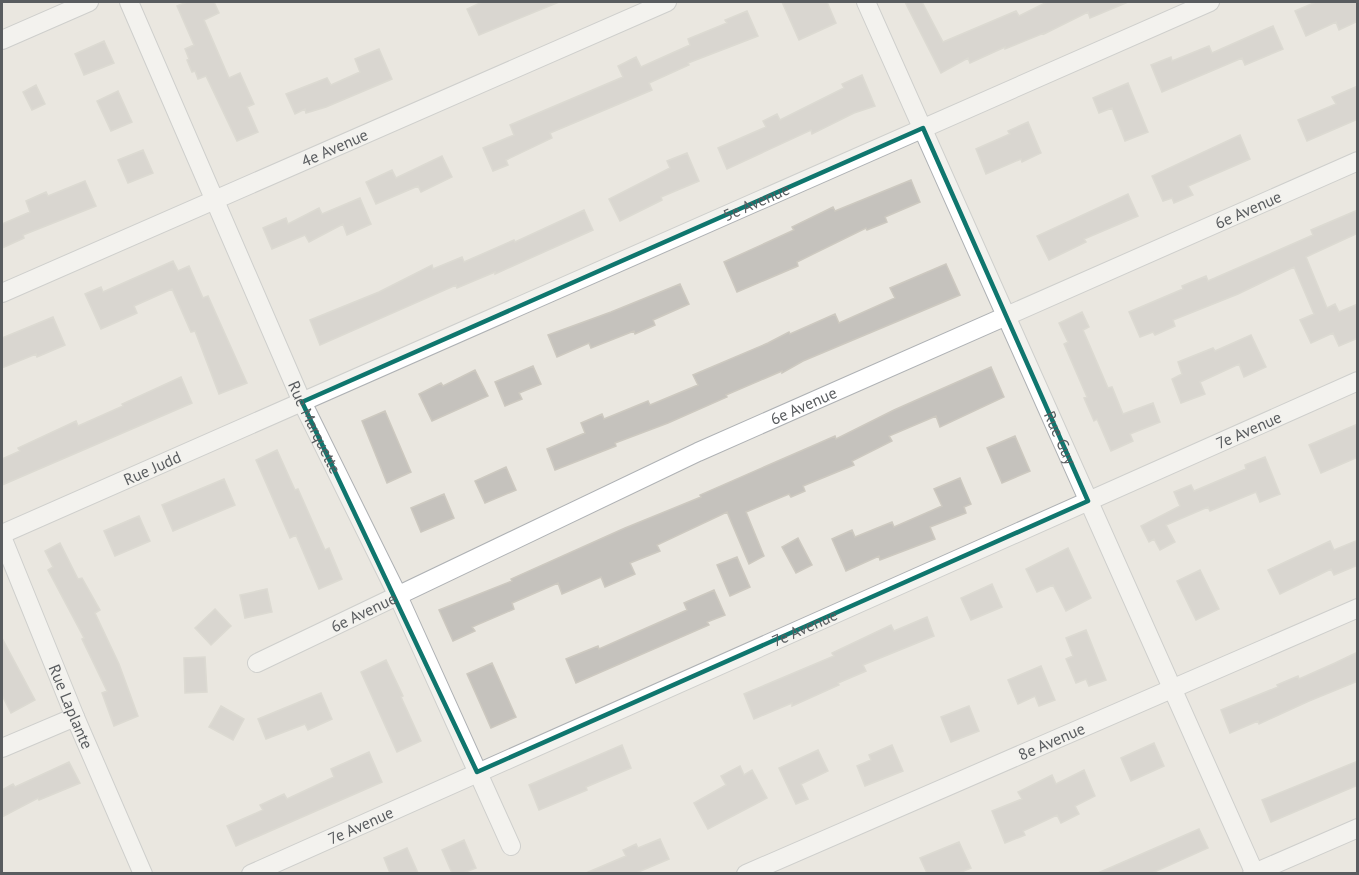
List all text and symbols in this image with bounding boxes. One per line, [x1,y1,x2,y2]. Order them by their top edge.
street label: 4e Avenue [298,124,371,171]
street label: 5e Avenue [720,178,792,225]
street label: 6e Avenue [1212,186,1284,233]
street label: Rue Marquette [284,378,346,477]
street label: 6e Avenue [767,382,840,429]
street label: 7e Avenue [1213,406,1284,453]
street label: Rue Guy [1040,408,1081,468]
street label: Rue Judd [120,446,184,489]
street label: 6e Avenue [327,588,400,636]
street label: 7e Avenue [769,604,840,651]
street label: Rue Laplante [45,661,98,752]
street label: 8e Avenue [1015,718,1088,765]
street label: 7e Avenue [325,802,396,848]

